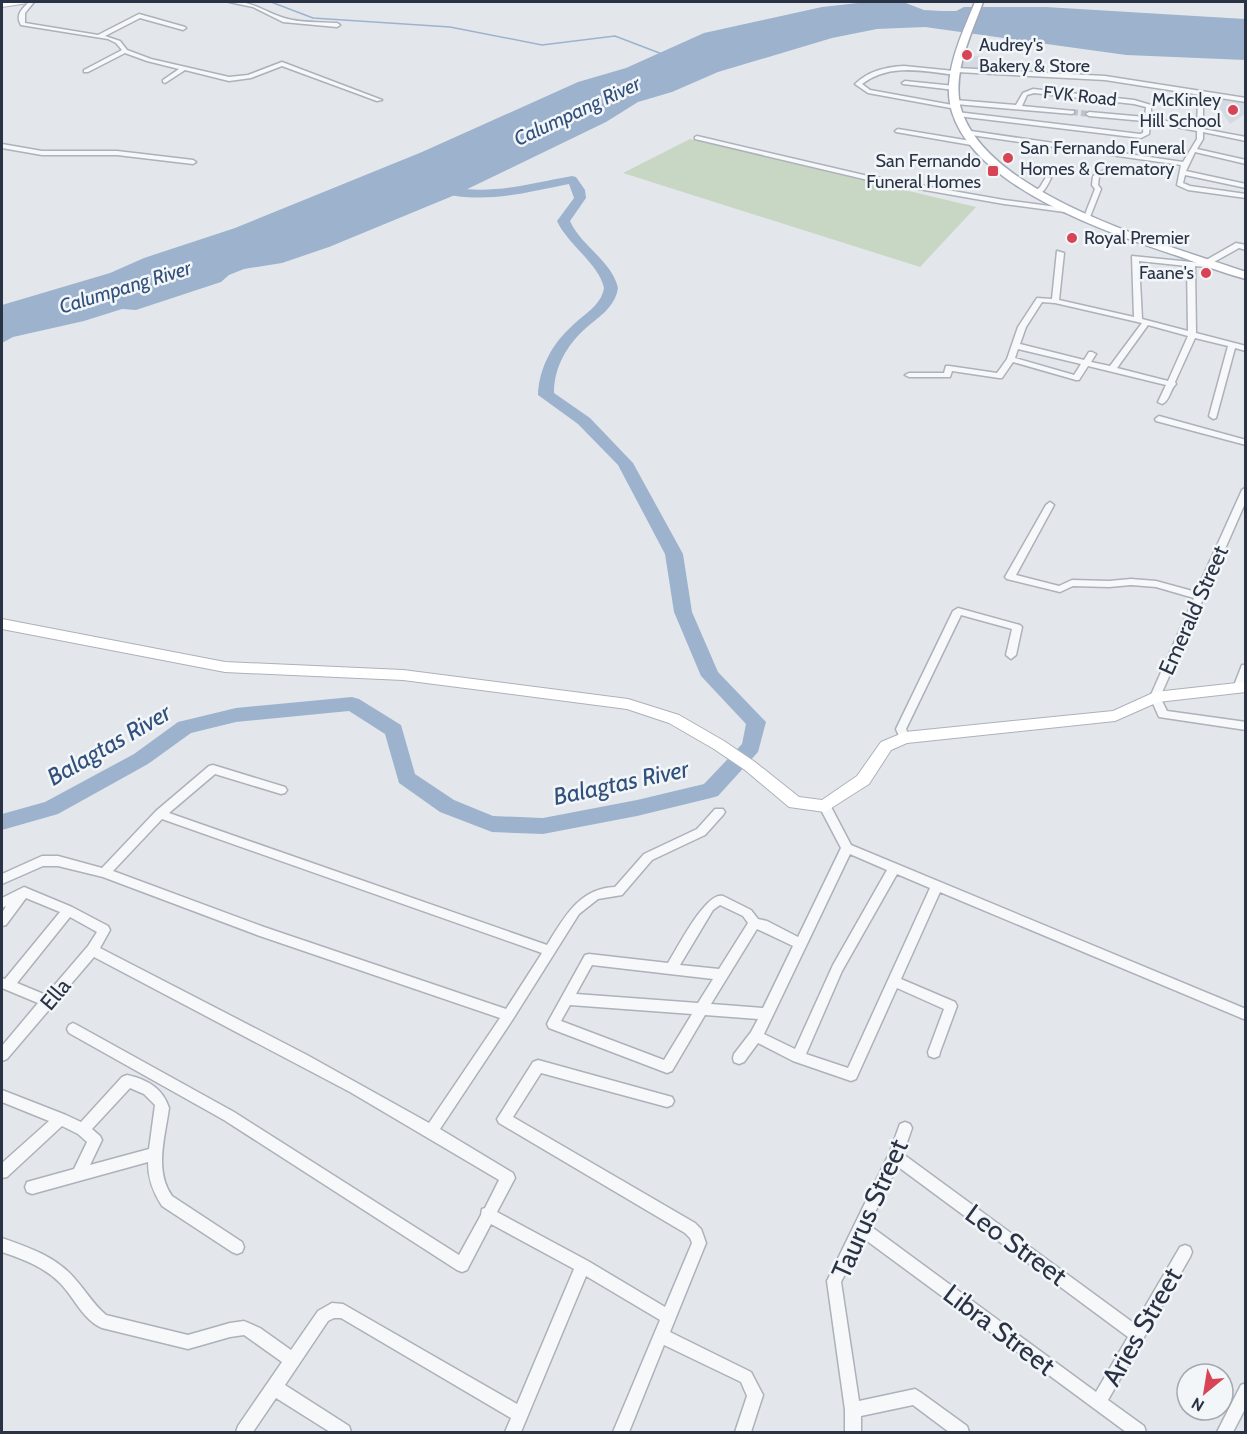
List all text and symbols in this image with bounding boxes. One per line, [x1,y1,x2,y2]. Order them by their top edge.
place label: Audrey's Bakery & Store [979,34,1090,77]
marker: Audrey's Bakery & Store [960,48,974,62]
water label: Calumpang River [510,71,645,151]
street label: FVK Road [1042,81,1118,111]
place label: McKinley Hill School [1140,89,1222,132]
marker: McKinley Hill School [1226,103,1240,117]
place label: San Fernando Funeral Homes & Crematory [1020,137,1186,180]
place label: San Fernando Funeral Homes [866,150,981,193]
marker: San Fernando Funeral Homes & Crematory [1001,151,1015,165]
marker: San Fernando Funeral Homes [986,164,1000,178]
place label: Royal Premier [1084,227,1190,249]
marker: Royal Premier [1065,231,1079,245]
water label: Calumpang River [56,255,195,318]
place label: Faane's [1139,262,1194,284]
marker: Faane's [1199,266,1213,280]
street label: Emerald Street [1153,541,1234,679]
water label: Balagtas River [42,697,177,792]
water label: Balagtas River [550,754,693,811]
street label: Ella [34,973,77,1016]
street label: Taurus Street [824,1134,915,1284]
street label: Leo Street [959,1197,1073,1292]
street label: Aries Street [1094,1262,1189,1392]
street label: Libra Street [937,1277,1062,1382]
north arrow [1175,1362,1235,1422]
text: N [1188,1394,1207,1416]

